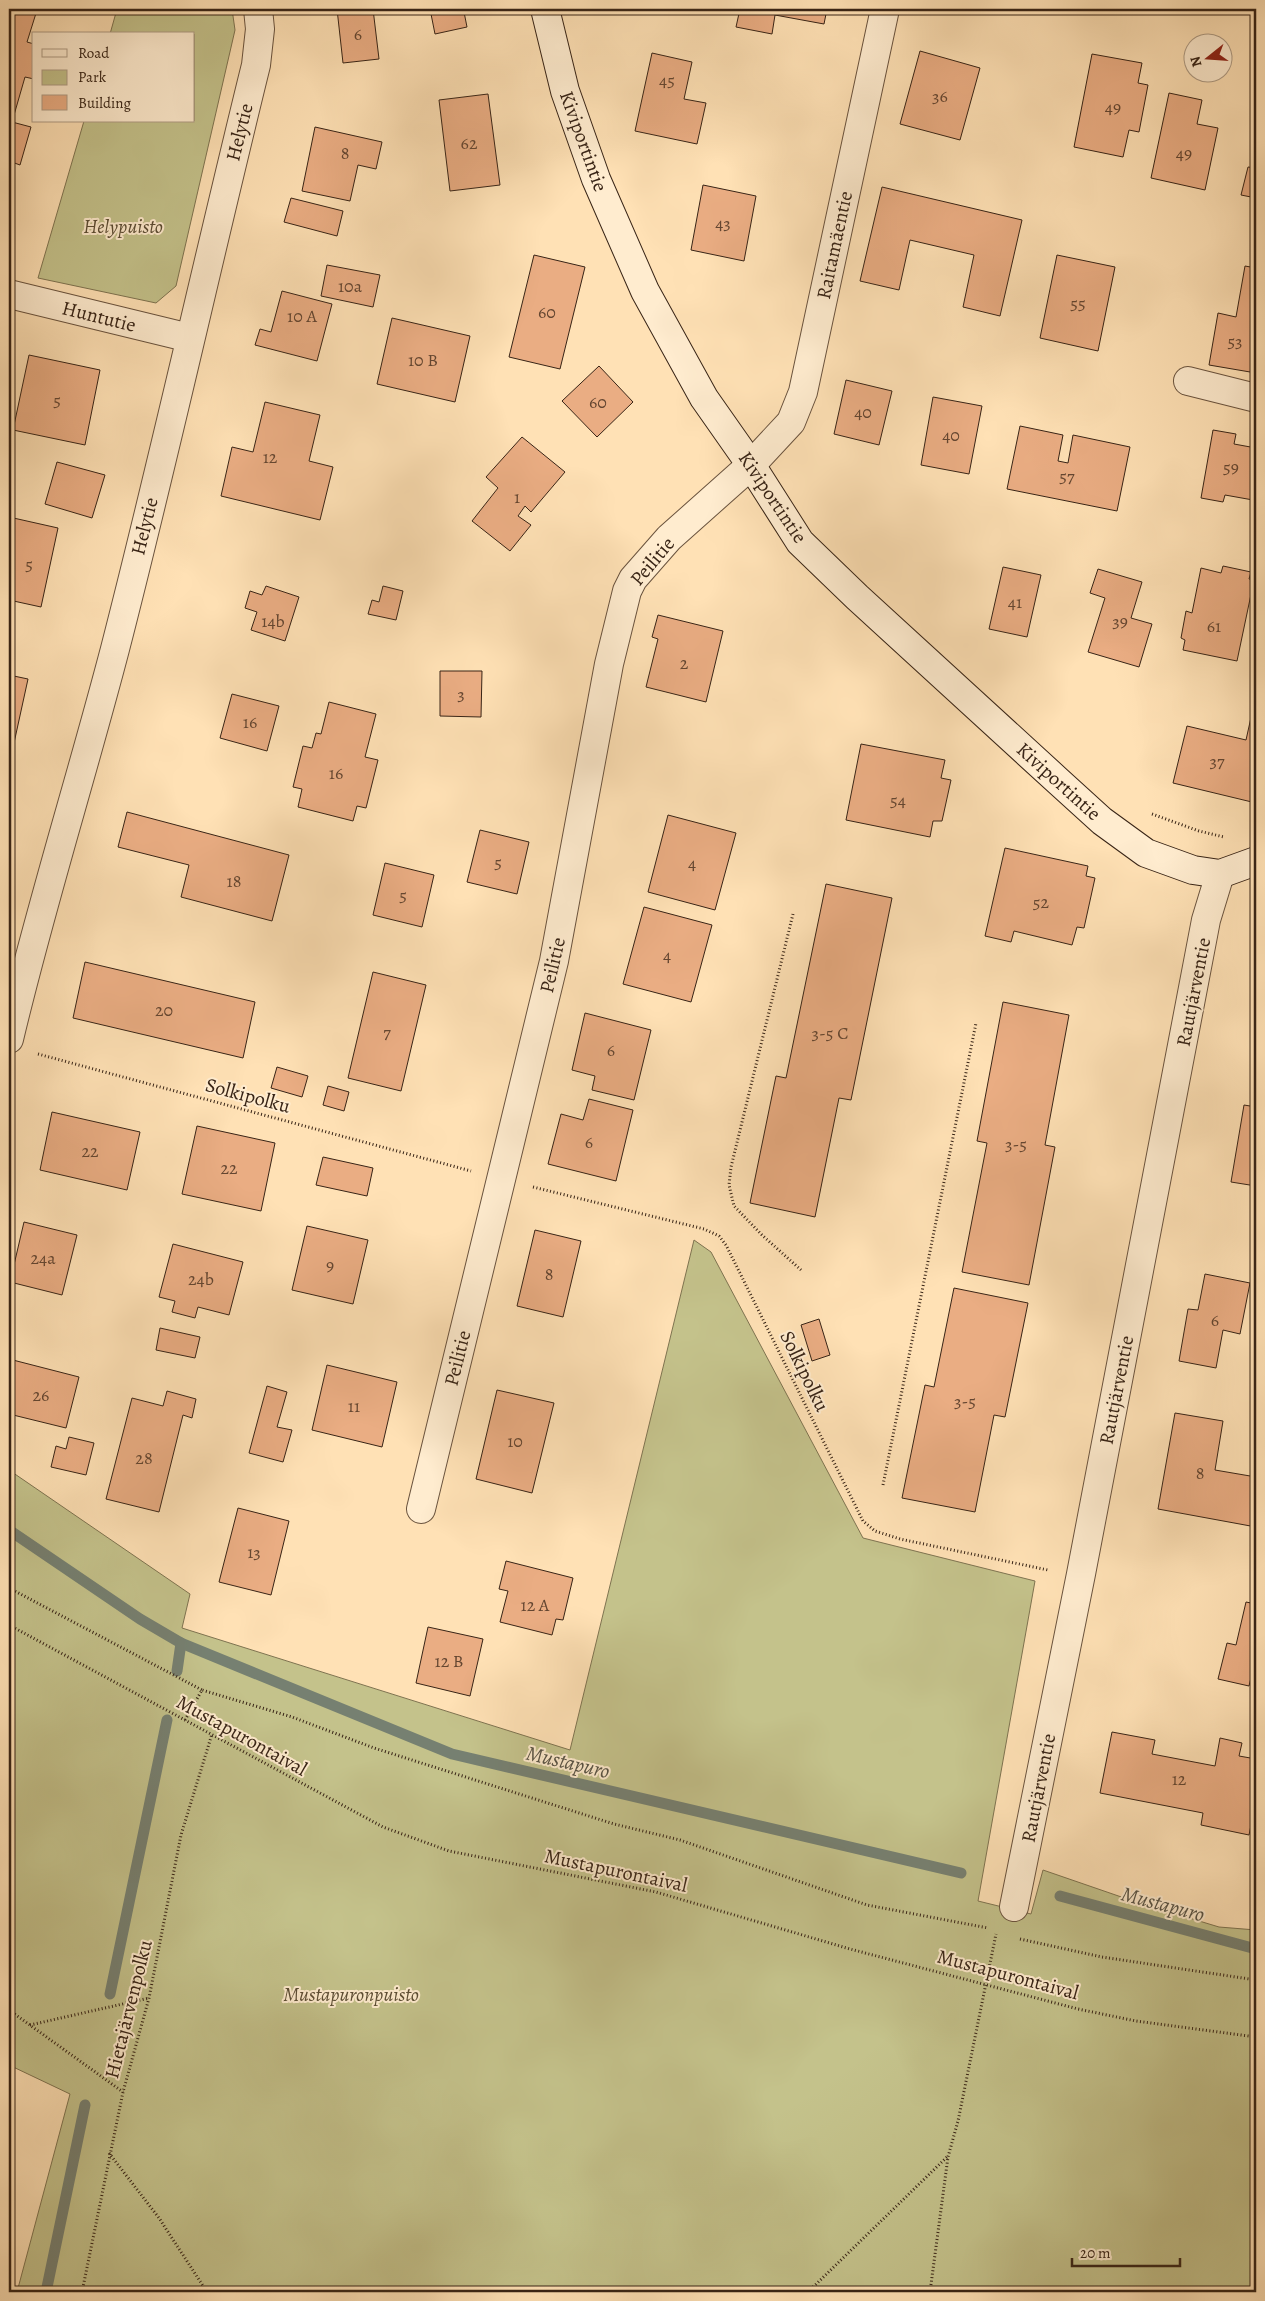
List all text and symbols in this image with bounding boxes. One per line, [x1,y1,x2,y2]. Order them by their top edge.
house number: 6 [354,22,362,46]
legend [32,32,195,122]
north arrow [1182,32,1232,82]
text: Road [78,43,110,63]
text: N [1185,54,1207,69]
text: Park [78,67,107,87]
house number: 45 [659,68,675,92]
house number: 36 [932,84,948,108]
street label: Kiviportintie [553,87,614,195]
text: Building [78,93,131,113]
house number: 49 [1105,95,1121,119]
street label: Helytie [219,100,260,164]
house number: 62 [461,131,478,155]
house number: 8 [341,141,349,165]
house number: 49 [1176,141,1192,165]
street label: Raitamäentie [810,189,859,302]
house number: 43 [715,211,731,235]
park label: Helypuisto [83,213,163,240]
house number: 10a [338,274,363,298]
house number: 55 [1070,291,1086,315]
street label: Huntutie [59,294,139,339]
house number: 60 [538,300,556,324]
house number: 10 A [287,304,317,328]
house number: 53 [1227,329,1243,353]
house number: 10 B [408,348,438,372]
house number: 5 [53,388,61,412]
house number: 60 [589,390,607,414]
house number: 40 [854,400,872,424]
house number: 40 [942,423,960,447]
house number: 12 [263,445,278,469]
street label: Kiviportintie [732,446,813,549]
house number: 59 [1223,455,1239,479]
house number: 57 [1059,464,1075,488]
house number: 1 [514,485,520,509]
street label: Helytie [124,494,165,558]
street label: Peilitie [624,531,681,592]
house number: 5 [25,552,33,576]
house number: 41 [1008,590,1022,614]
house number: 14b [261,609,285,633]
house number: 39 [1112,609,1128,633]
house number: 61 [1207,614,1221,638]
house number: 2 [680,651,689,675]
house number: 3 [457,682,465,706]
house number: 16 [243,710,257,734]
street label: Kiviportintie [1010,736,1107,827]
house number: 37 [1209,749,1225,773]
house number: 16 [329,761,343,785]
house number: 54 [890,788,906,812]
house number: 5 [494,850,502,874]
house number: 4 [688,851,696,875]
house number: 18 [227,869,241,893]
house number: 5 [399,883,407,907]
house number: 52 [1033,890,1050,914]
street label: Peilitie [533,935,572,996]
street label: Rautjärventie [1170,935,1217,1049]
house number: 4 [663,943,671,967]
house number: 20 [155,998,173,1022]
house number: 7 [383,1020,391,1044]
house number: 3-5 C [812,1021,848,1045]
house number: 6 [607,1038,615,1062]
street label: Solkipolku [202,1071,293,1120]
house number: 6 [585,1130,593,1154]
house number: 3-5 [1005,1132,1027,1156]
house number: 22 [81,1139,99,1163]
house number: 22 [220,1156,238,1180]
house number: 24a [30,1246,56,1270]
house number: 9 [326,1253,334,1277]
house number: 8 [545,1262,553,1286]
house number: 24b [188,1267,214,1291]
house number: 6 [1211,1308,1219,1332]
street label: Solkipolku [773,1326,836,1416]
street label: Peilitie [438,1327,477,1389]
street label: Rautjärventie [1093,1333,1140,1447]
house number: 26 [33,1383,49,1407]
house number: 3-5 [954,1389,976,1413]
house number: 11 [348,1394,360,1418]
house number: 10 [507,1429,523,1453]
house number: 28 [135,1446,153,1470]
house number: 8 [1196,1461,1204,1485]
house number: 13 [247,1540,261,1564]
house number: 12 A [521,1593,550,1617]
house number: 12 B [434,1649,464,1673]
street label: Mustapurontaival [172,1688,312,1783]
street label: Rautjärventie [1015,1731,1062,1845]
water label: Mustapuro [523,1739,613,1785]
house number: 12 [1172,1767,1187,1791]
street label: Mustapurontaival [542,1842,690,1899]
water label: Mustapuro [1118,1879,1208,1929]
street label: Hietajärvenpolku [98,1937,159,2081]
street label: Mustapurontaival [934,1943,1082,2006]
park label: Mustapuronpuisto [283,1981,419,2008]
scale bar [1072,2236,1180,2268]
text: 20 m [1080,2243,1111,2263]

